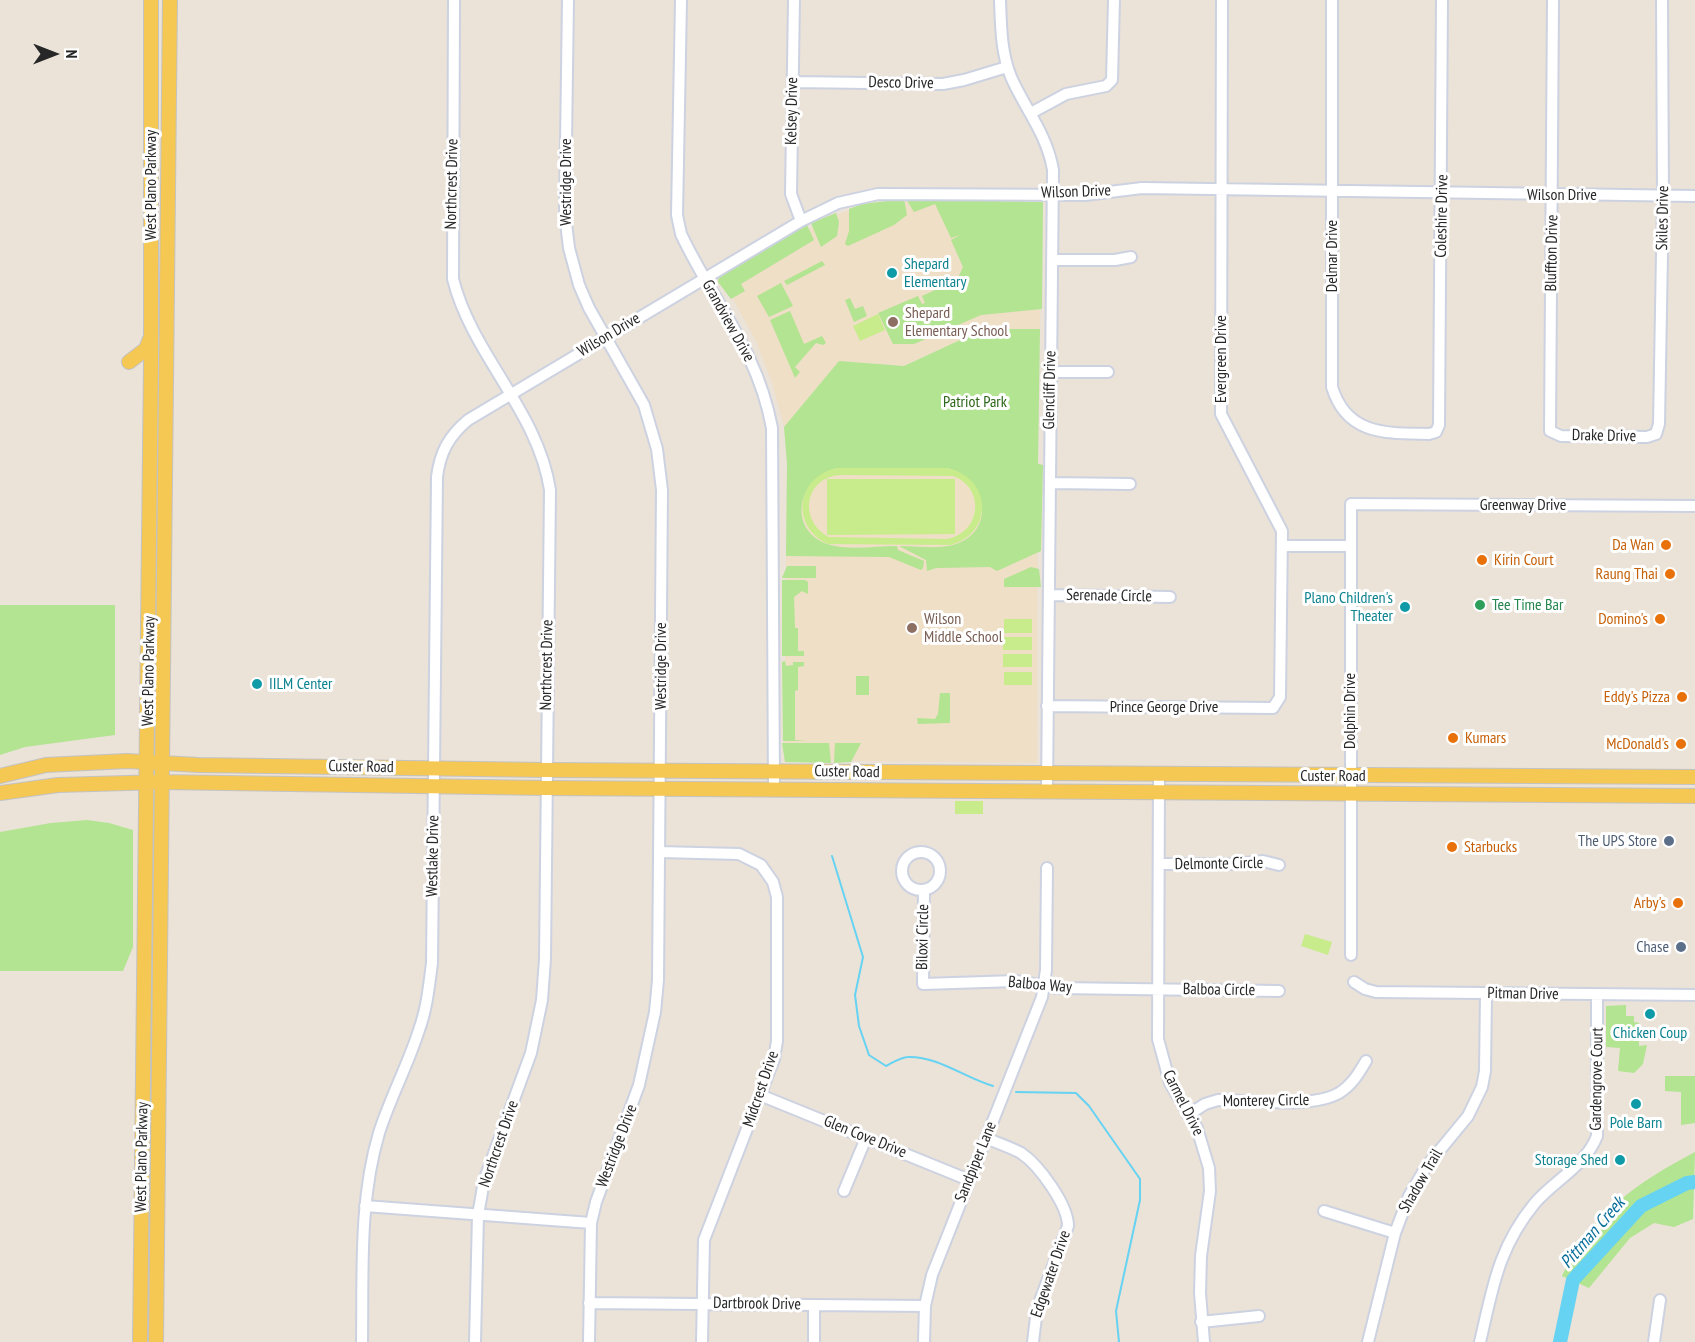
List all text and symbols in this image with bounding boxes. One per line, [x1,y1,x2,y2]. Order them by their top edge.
north arrow [24,24,84,84]
text: N [62,50,82,58]
street label: Desco Drive [868,73,934,93]
street label: Kelsey Drive [782,77,802,145]
street label: West Plano Parkway [141,130,161,240]
street label: Northcrest Drive [442,138,462,230]
street label: Westridge Drive [556,138,576,226]
street label: Coleshire Drive [1432,174,1452,258]
street label: Wilson Drive [1041,181,1111,203]
street label: Wilson Drive [1527,185,1597,205]
street label: Skiles Drive [1653,185,1673,251]
street label: Bluffton Drive [1542,214,1562,292]
street label: Delmar Drive [1322,220,1342,292]
place label: Shepard Elementary [904,254,966,292]
marker: Shepard Elementary [885,266,899,280]
street label: Grandview Drive [698,277,758,365]
place label: Shepard Elementary School [905,303,1008,341]
street label: Wilson Drive [574,309,644,361]
marker: Shepard Elementary School [886,315,900,329]
street label: Evergreen Drive [1211,315,1231,403]
street label: Glencliff Drive [1040,350,1060,430]
park label: Patriot Park [943,392,1007,412]
street label: Drake Drive [1572,426,1636,446]
street label: Greenway Drive [1480,495,1566,515]
place label: Da Wan [1612,535,1654,555]
marker: Da Wan [1659,538,1673,552]
place label: Kirin Court [1494,550,1554,570]
marker: Kirin Court [1475,553,1489,567]
place label: Raung Thai [1596,564,1658,584]
marker: Raung Thai [1663,567,1677,581]
street label: Serenade Circle [1066,586,1152,606]
place label: Plano Children's Theater [1304,588,1393,626]
place label: Tee Time Bar [1492,595,1563,615]
marker: Tee Time Bar [1473,598,1487,612]
marker: Plano Children's Theater [1398,600,1412,614]
place label: Wilson Middle School [924,609,1002,647]
place label: Domino's [1598,609,1648,629]
marker: Domino's [1653,612,1667,626]
street label: West Plano Parkway [138,616,160,726]
street label: Northcrest Drive [537,619,557,711]
marker: Wilson Middle School [905,621,919,635]
street label: Westridge Drive [651,622,671,710]
street label: Dolphin Drive [1340,673,1360,749]
place label: IILM Center [269,674,332,694]
marker: IILM Center [250,677,264,691]
place label: Eddy's Pizza [1604,687,1670,707]
marker: Eddy's Pizza [1675,690,1689,704]
street label: Prince George Drive [1110,697,1218,717]
place label: Kumars [1465,728,1506,748]
marker: Kumars [1446,731,1460,745]
place label: McDonald's [1606,734,1669,754]
marker: McDonald's [1674,737,1688,751]
street label: Custer Road [328,757,394,777]
street label: Custer Road [814,762,880,782]
street label: Custer Road [1300,766,1366,786]
street label: Westlake Drive [423,815,443,897]
place label: The UPS Store [1578,831,1657,851]
marker: The UPS Store [1662,834,1676,848]
place label: Starbucks [1464,837,1517,857]
marker: Starbucks [1445,840,1459,854]
street label: Delmonte Circle [1175,854,1263,874]
place label: Arby's [1634,893,1666,913]
marker: Arby's [1671,896,1685,910]
street label: Biloxi Circle [913,904,933,970]
place label: Chase [1636,937,1669,957]
marker: Chase [1674,940,1688,954]
street label: Balboa Way [1007,973,1073,997]
street label: Balboa Circle [1183,980,1255,1000]
street label: Pitman Drive [1487,984,1559,1004]
marker: Chicken Coup [1643,1007,1657,1021]
place label: Chicken Coup [1613,1023,1687,1043]
street label: Gardengrove Court [1586,1027,1608,1131]
street label: Midcrest Drive [739,1048,783,1130]
street label: Carmel Drive [1158,1067,1208,1139]
street label: Monterey Circle [1223,1091,1309,1111]
marker: Pole Barn [1629,1097,1643,1111]
street label: Northcrest Drive [475,1098,523,1190]
street label: West Plano Parkway [131,1102,153,1212]
street label: Westridge Drive [592,1102,642,1190]
street label: Glen Cove Drive [821,1112,909,1162]
place label: Pole Barn [1610,1113,1662,1133]
street label: Sandpiper Lane [951,1119,1001,1205]
street label: Shadow Trail [1395,1146,1447,1216]
place label: Storage Shed [1535,1150,1608,1170]
marker: Storage Shed [1613,1153,1627,1167]
water label: Pittman Creek [1556,1193,1630,1273]
street label: Edgewater Drive [1027,1228,1075,1320]
street label: Dartbrook Drive [713,1294,801,1314]

